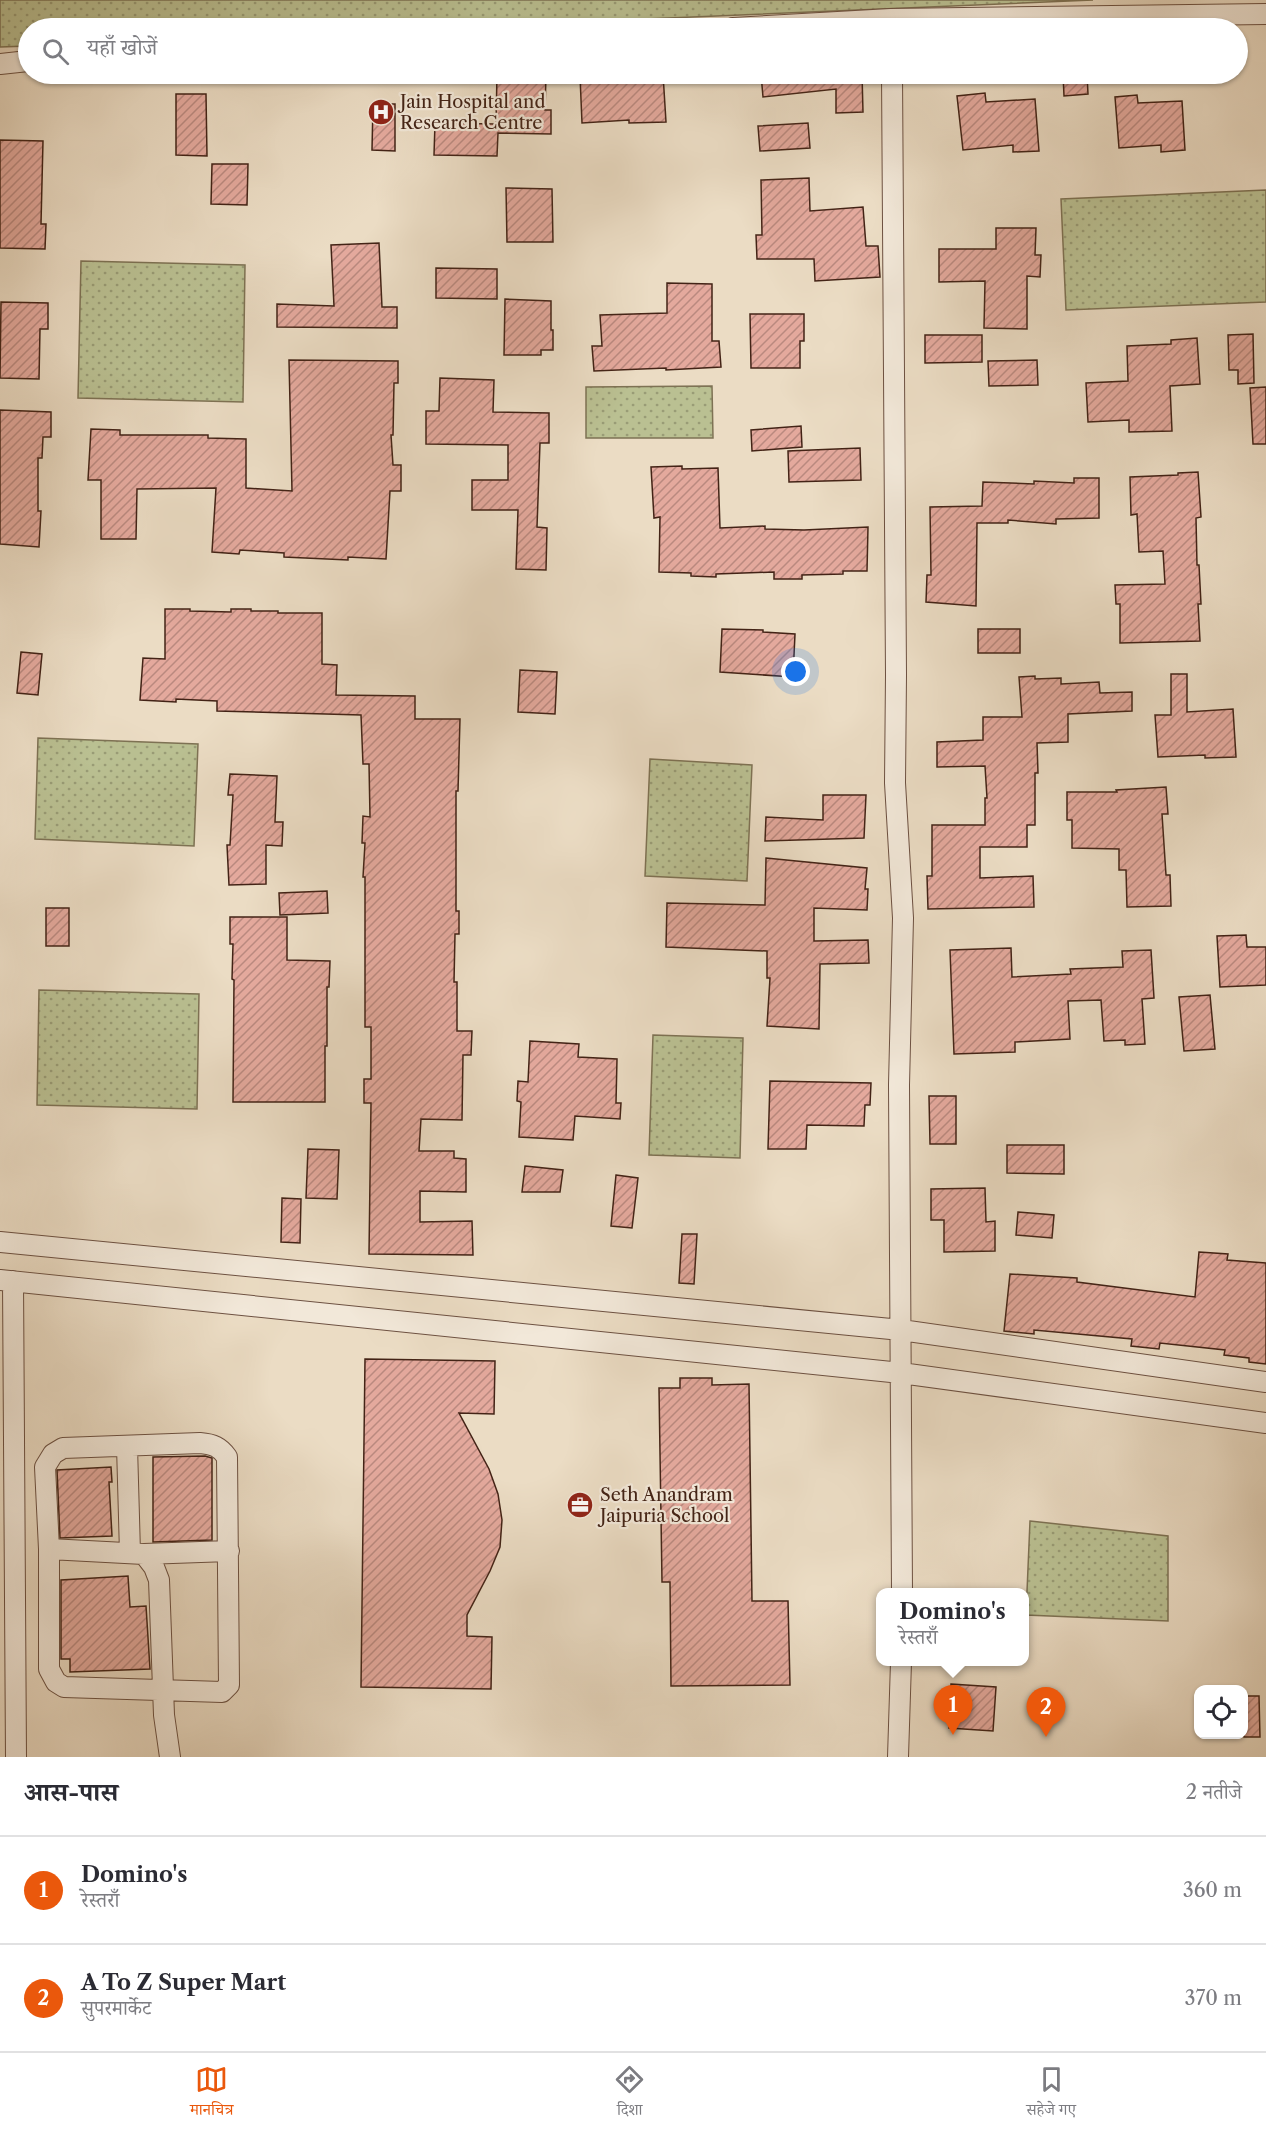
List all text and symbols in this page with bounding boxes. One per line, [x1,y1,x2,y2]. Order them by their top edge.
search box [18,18,1248,84]
text: यहाँ खोजें [87,34,157,61]
icon: search [39,35,72,68]
place label: Jain Hospital and Research Centre [397,91,545,134]
hospital icon: Jain Hospital and Research Centre [366,97,396,127]
your location [781,657,810,686]
place label: Seth Anandram Jaipuria School [597,1484,733,1527]
office icon: Seth Anandram Jaipuria School [565,1490,595,1520]
popup [876,1588,1029,1666]
text: Domino's [899,1598,1006,1625]
text: रेस्तराँ [899,1625,938,1649]
map controls [1194,1685,1248,1739]
button: locate [1194,1685,1248,1739]
pin: 1 [934,1686,972,1735]
pin: 2 [1026,1688,1066,1737]
text: आस-पास [24,1776,118,1808]
text: 2 नतीजे [1186,1780,1242,1804]
text: Domino's [81,1861,187,1888]
text: 1 [39,1878,48,1902]
text: 360 m [1183,1878,1242,1902]
text: रेस्तराँ [81,1888,119,1912]
text: A To Z Super Mart [81,1969,286,1996]
text: 2 [38,1986,49,2010]
text: 370 m [1185,1986,1242,2010]
text: सुपरमार्केट [81,1996,151,2020]
tab: मानचित्र [190,2063,233,2125]
tab: दिशा [613,2063,646,2125]
tab: सहेजे गए [1026,2063,1076,2125]

